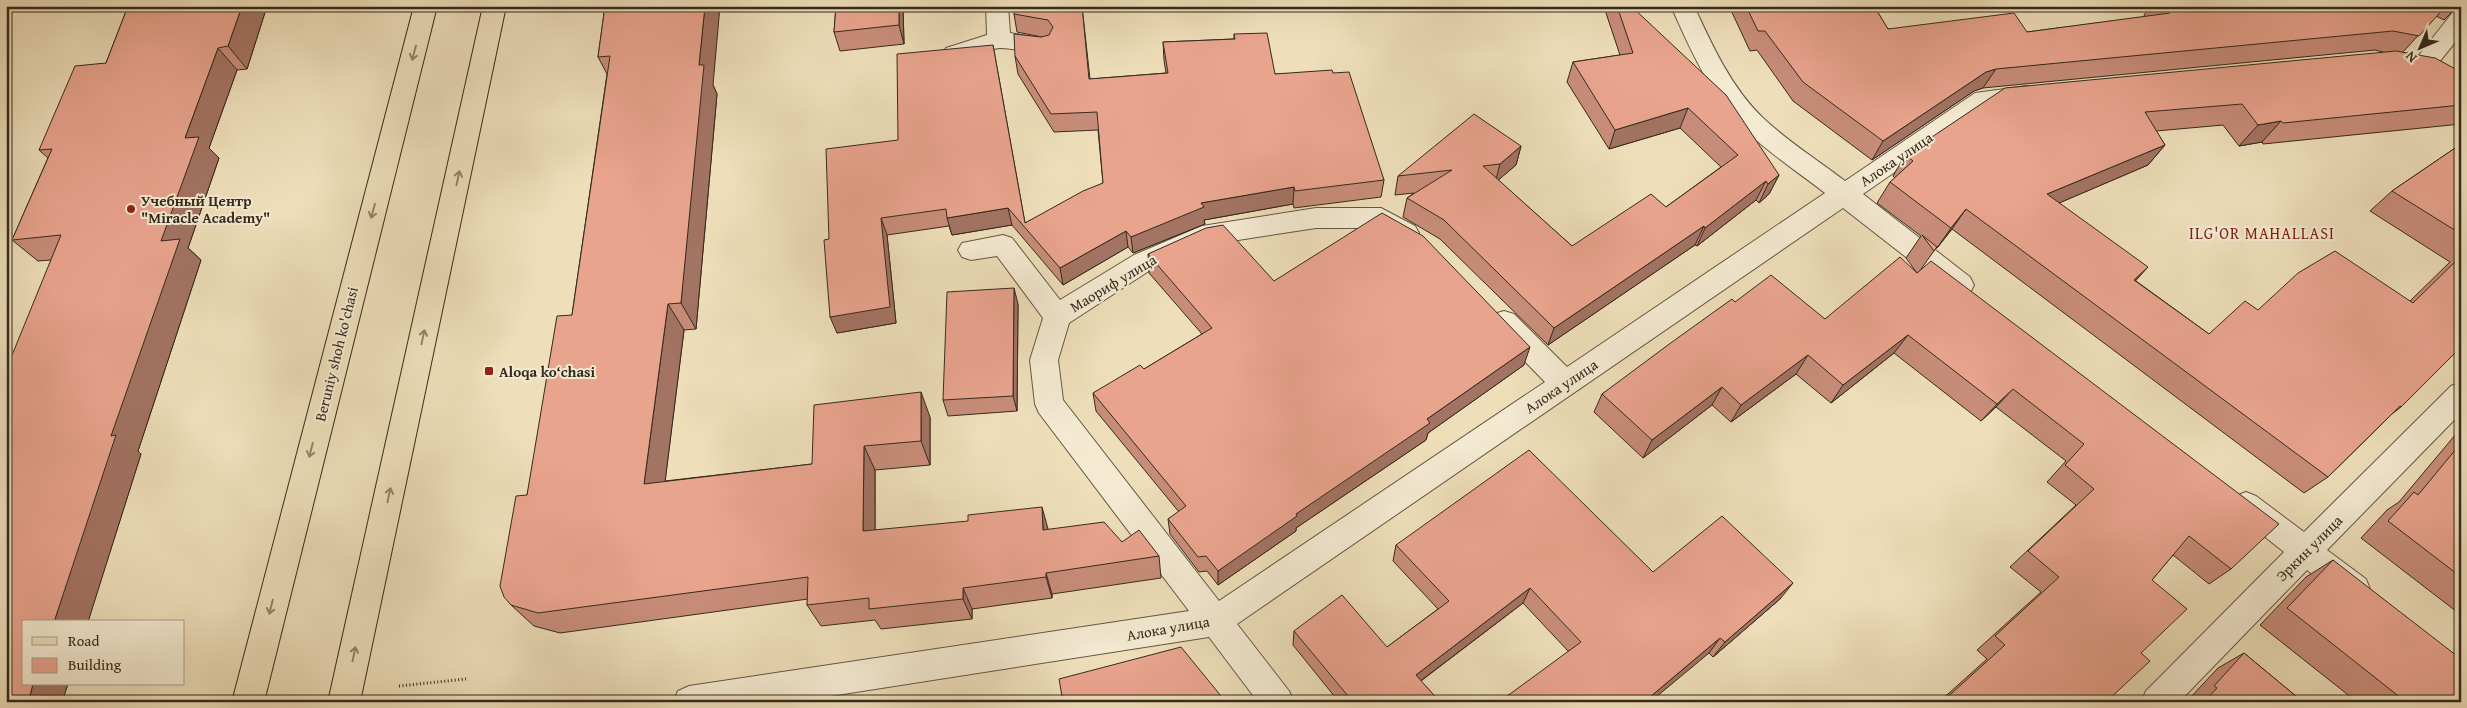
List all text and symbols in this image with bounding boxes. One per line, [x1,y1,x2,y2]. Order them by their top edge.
north arrow [2394,22,2444,72]
one-way arrow [408,45,418,61]
text: N [2400,46,2421,68]
street label: Алока улица [1855,126,1937,191]
one-way arrow [454,170,463,186]
place label: Учебный Центр "Miracle Academy" [141,190,270,228]
one-way arrow [368,202,377,218]
marker: Учебный Центр "Miracle Academy" [125,203,137,215]
district label: ILG'OR MAHALLASI [2189,221,2335,245]
street label: Маориф улица [1066,248,1161,317]
street label: Beruniy shoh ko'chasi [309,285,363,423]
one-way arrow [419,329,429,345]
street label: Алока улица [1520,353,1602,418]
place label: Aloqa ko‘chasi [499,361,596,382]
marker: Aloqa ko‘chasi [483,365,495,377]
one-way arrow [306,441,315,457]
one-way arrow [385,488,394,504]
street label: Эркин улица [2271,510,2347,586]
one-way arrow [265,599,275,615]
street label: Алока улица [1125,610,1212,646]
legend [22,620,185,686]
text: Road [68,630,99,651]
one-way arrow [350,647,359,663]
text: Building [68,654,122,675]

